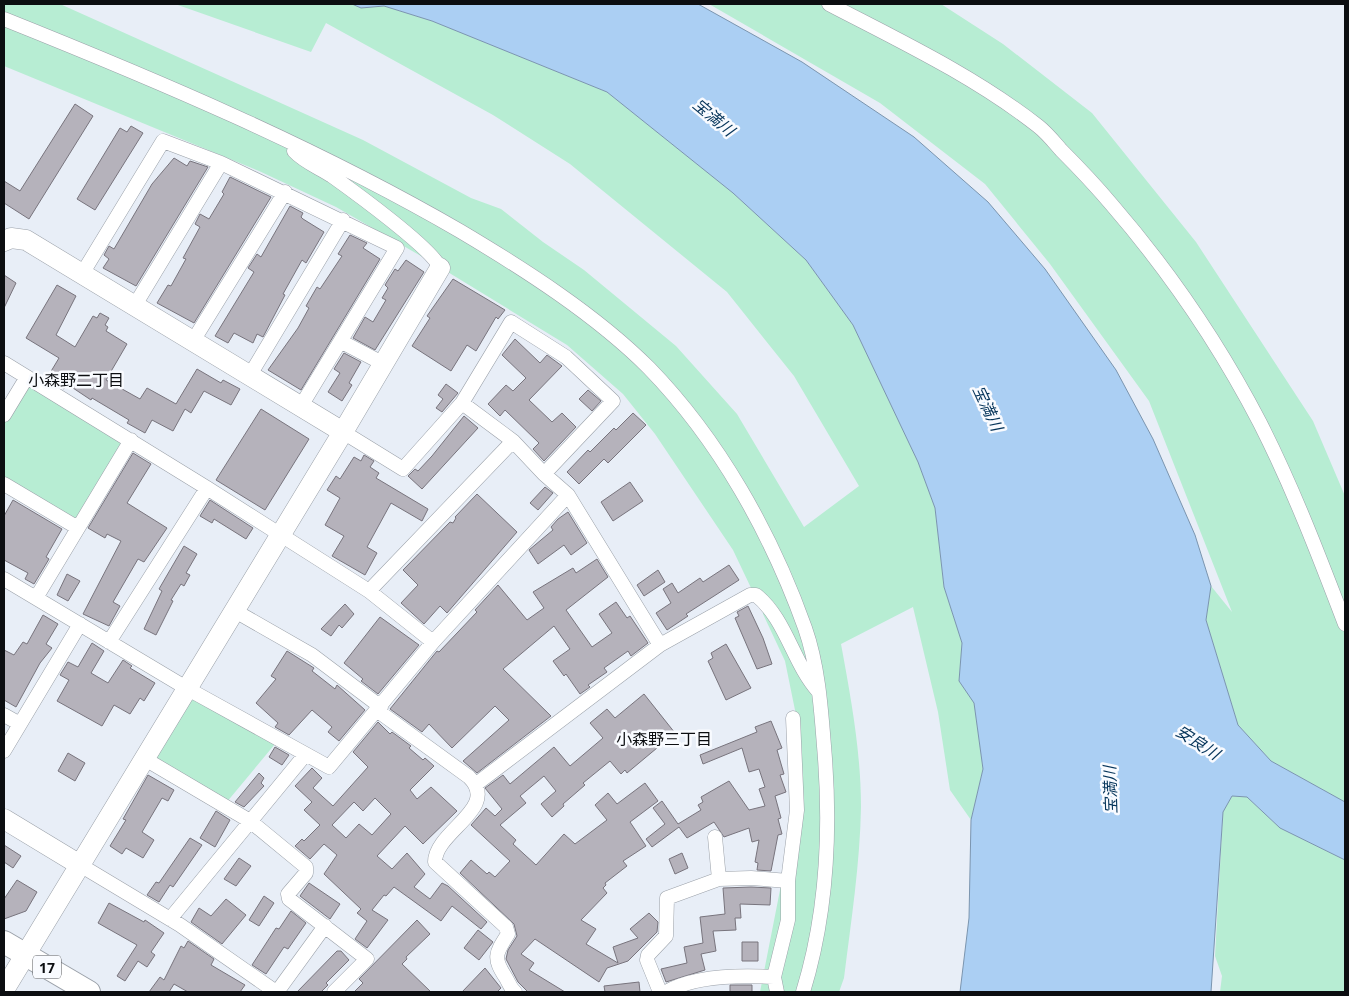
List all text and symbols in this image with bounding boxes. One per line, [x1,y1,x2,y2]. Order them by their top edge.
water label: 宝満川 [689,93,741,142]
district label: 小森野二丁目 [28,369,124,391]
water label: 宝満川 [968,382,1009,436]
water label: 安良川 [1172,720,1226,765]
district label: 小森野三丁目 [616,728,712,750]
water label: 宝満川 [1098,764,1122,814]
road number: 17 [33,956,61,979]

